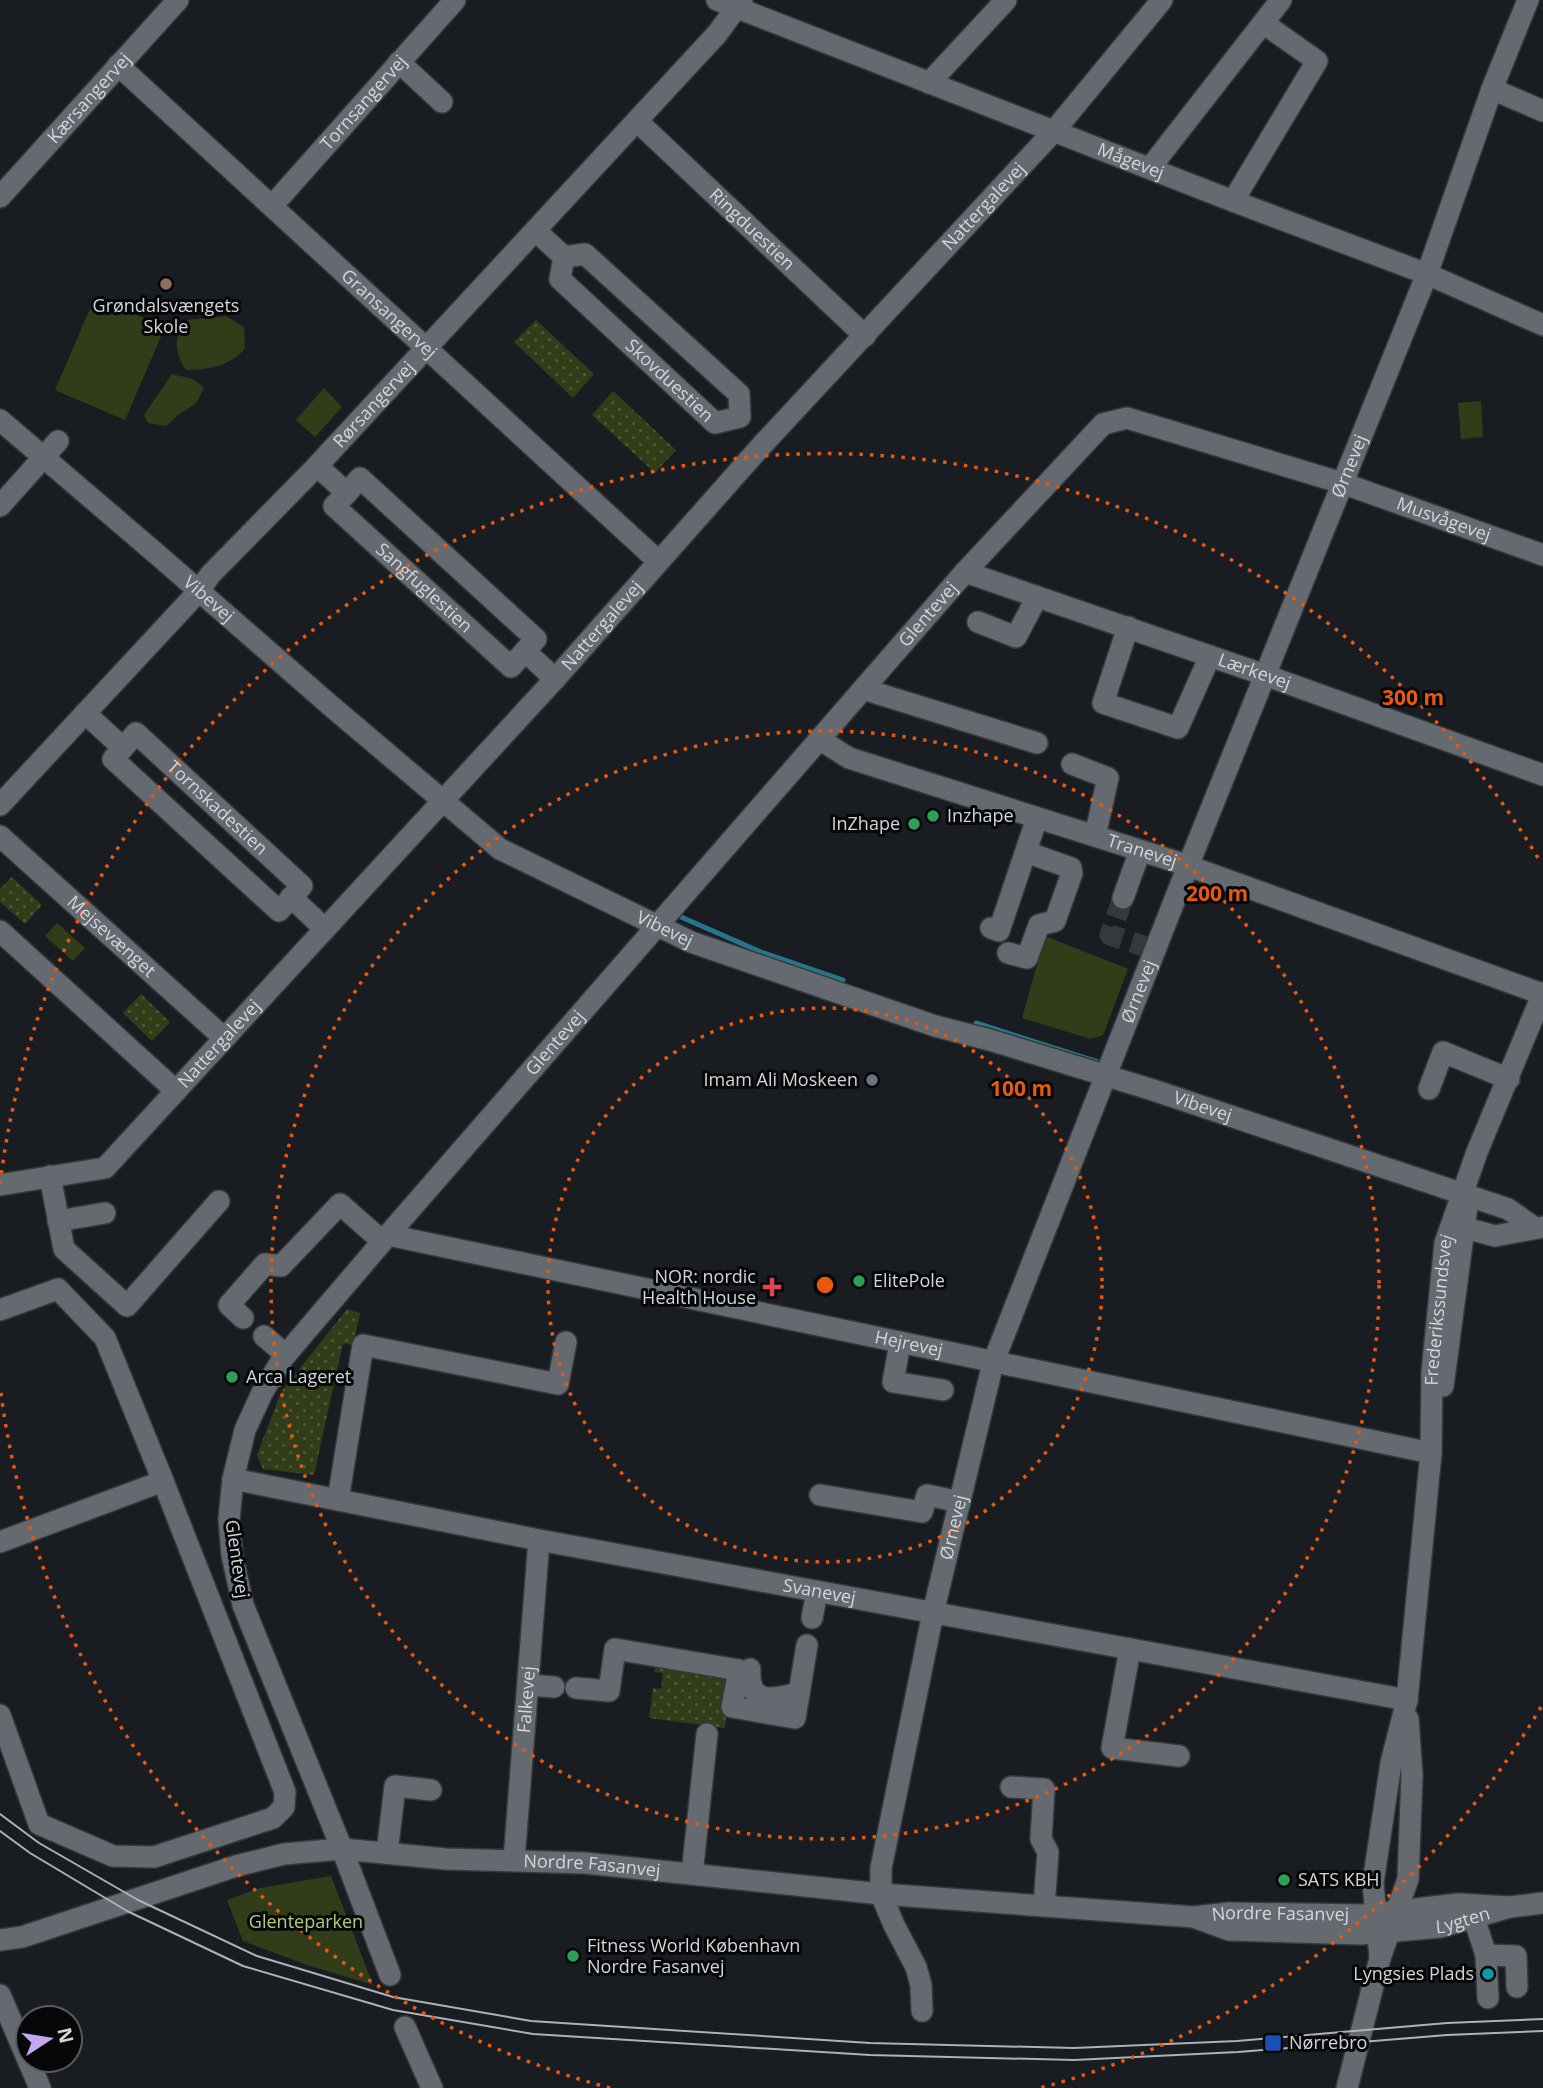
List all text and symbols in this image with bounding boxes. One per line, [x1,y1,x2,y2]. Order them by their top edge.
street label: Kærsangervej [41,47,136,148]
street label: Tornsangervej [314,49,412,155]
street label: Mågevej [1094,136,1168,184]
street label: Nattergalevej [936,157,1030,255]
street label: Ringduestien [705,182,801,275]
street label: Gransangervej [337,263,443,363]
marker: Grøndalsvængets Skole [158,276,174,292]
place label: Grøndalsvængets Skole [93,293,239,338]
street label: Skovduestien [621,333,719,427]
street label: Rørsangervej [327,356,419,452]
street label: Ørnevej [1325,431,1372,501]
street label: Musvågevej [1394,491,1494,546]
street label: Sangfuglestien [371,537,478,637]
street label: Vibevej [179,570,240,627]
street label: Nattergalevej [555,575,647,675]
street label: Glentevej [892,576,962,651]
street label: Lærkevej [1215,647,1294,694]
text: 300 m [1382,683,1444,711]
street label: Tornskadestien [162,755,273,860]
place label: Inzhape [947,803,1014,827]
marker: Inzhape [925,808,941,824]
place label: InZhape [831,811,900,835]
marker: InZhape [906,816,922,832]
street label: Tranevej [1104,828,1180,872]
text: 200 m [1186,879,1248,907]
street label: Mejsevænget [63,889,161,982]
street label: Vibevej [633,904,697,952]
street label: Ørnevej [1115,956,1161,1026]
street label: Nattergalevej [172,994,265,1093]
street label: Glentevej [519,1005,589,1080]
place label: Imam Ali Moskeen [704,1067,858,1091]
marker: Imam Ali Moskeen [864,1072,880,1088]
text: 100 m [990,1074,1052,1102]
street label: Vibevej [1171,1085,1235,1127]
street label: Frederikssundsvej [1419,1231,1458,1386]
place label: NOR: nordic Health House [642,1264,756,1309]
place label: ElitePole [873,1268,945,1292]
centre of rings [813,1273,837,1297]
marker: ElitePole [851,1273,867,1289]
marker: NOR: nordic Health House [762,1277,782,1297]
street label: Hejrevej [873,1324,945,1362]
place label: Arca Lageret [246,1364,351,1388]
marker: Arca Lageret [224,1369,240,1385]
street label: Ørnevej [933,1492,972,1562]
street label: Glentevej [221,1518,255,1600]
street label: Svanevej [781,1572,858,1609]
street label: Falkevej [511,1665,540,1734]
street label: Nordre Fasanvej [523,1848,662,1882]
place label: SATS KBH [1298,1867,1380,1891]
marker: SATS KBH [1276,1872,1292,1888]
street label: Nordre Fasanvej [1210,1900,1349,1926]
street label: Lygten [1435,1900,1492,1938]
park label: Glenteparken [249,1909,363,1933]
place label: Fitness World København Nordre Fasanvej [587,1933,800,1978]
marker: Fitness World København Nordre Fasanvej [565,1948,581,1964]
place label: Lyngsies Plads [1353,1961,1474,1985]
marker: Lyngsies Plads [1480,1966,1496,1982]
north arrow [14,2004,84,2074]
text: N [51,2025,80,2046]
place label: Nørrebro [1289,2030,1367,2054]
marker: Nørrebro [1263,2033,1283,2053]

